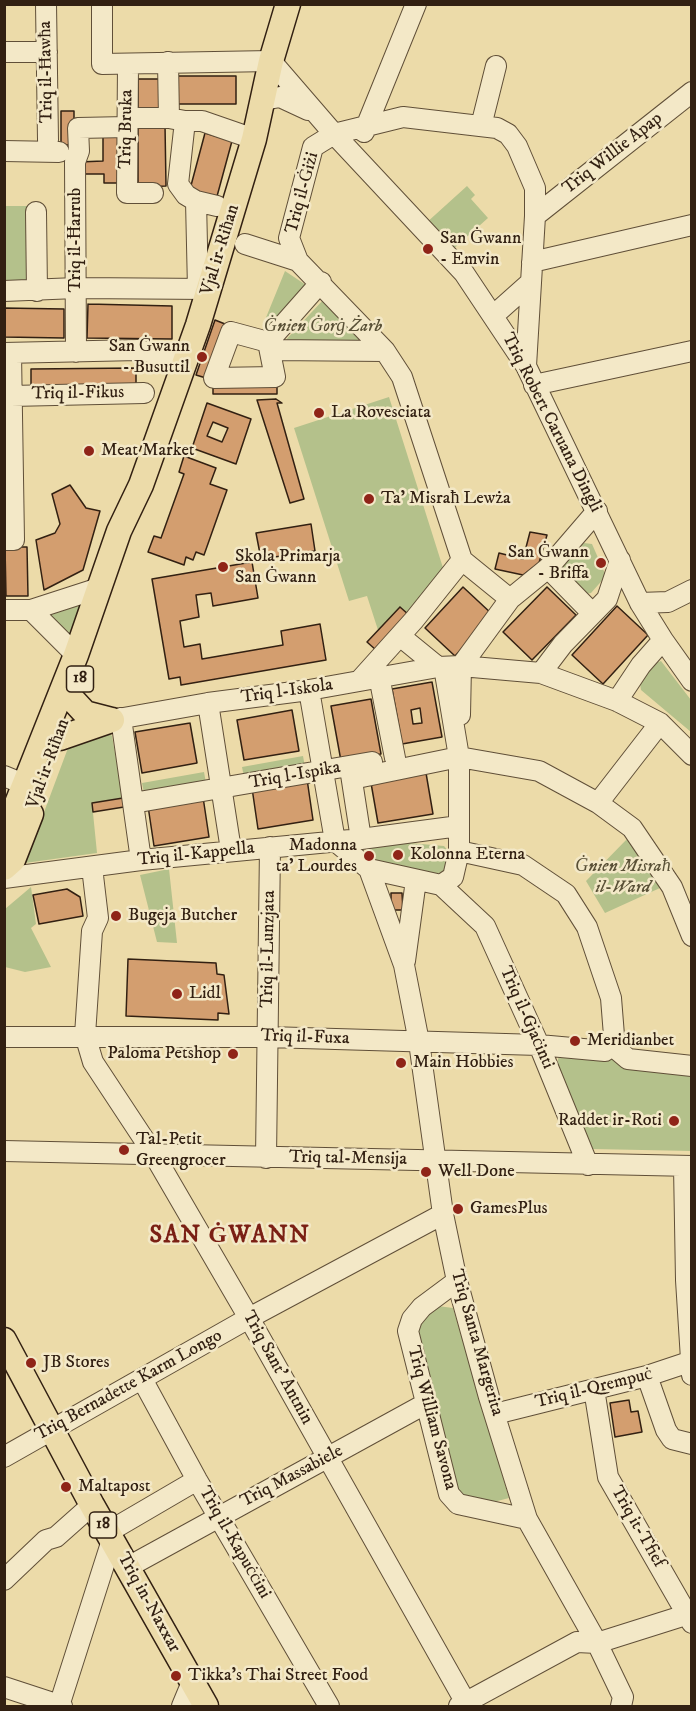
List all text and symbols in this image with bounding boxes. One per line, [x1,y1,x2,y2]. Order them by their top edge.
street label: Triq il-Ħawħa [35,21,59,123]
street label: Triq Bruka [116,89,138,169]
street label: Triq Willie Apap [559,108,667,200]
street label: Triq il-Ġiżi [282,150,324,236]
street label: Triq il-Ħarrub [65,188,87,292]
street label: Vjal ir-Riħan [197,202,245,298]
place label: San Ġwann - Emvin [440,228,521,270]
marker: San Ġwann - Emvin [421,242,435,256]
park label: Ġnien Ġorġ Żarb [264,316,382,338]
street label: Triq Robert Caruana Dingli [496,330,606,516]
place label: San Ġwann - Busuttil [109,336,190,378]
marker: San Ġwann - Busuttil [195,350,209,364]
street label: Triq il-Fikus [32,382,124,406]
place label: La Rovesciata [331,402,431,424]
marker: La Rovesciata [312,406,326,420]
place label: Meat Market [101,440,195,462]
marker: Meat Market [82,444,96,458]
place label: Ta' Misraħ Lewża [381,488,511,510]
marker: Ta' Misraħ Lewża [362,492,376,506]
place label: San Ġwann - Briffa [508,542,589,584]
place label: Skola Primarja San Ġwann [235,546,340,588]
marker: San Ġwann - Briffa [594,556,608,570]
marker: Skola Primarja San Ġwann [216,560,230,574]
road number: 18 [66,666,94,692]
street label: Triq l-Iskola [240,675,334,709]
street label: Vjal ir-Riħan [23,716,75,812]
street label: Triq l-Ispika [248,757,342,795]
place label: Madonna ta' Lourdes [276,835,357,878]
street label: Triq il-Kappella [136,838,256,872]
place label: Kolonna Eterna [410,844,525,866]
marker: Kolonna Eterna [391,848,405,862]
marker: Madonna ta' Lourdes [362,849,376,863]
park label: Ġnien Misraħ il-Ward [575,856,671,898]
street label: Triq il-Lunzjata [257,890,281,1008]
place label: Bugeja Butcher [128,905,237,927]
marker: Bugeja Butcher [109,909,123,923]
street label: Triq il-Gjaċinti [494,963,558,1073]
place label: Lidl [189,983,221,1005]
marker: Lidl [170,987,184,1001]
street label: Triq il-Fuxa [260,1026,350,1050]
place label: Meridianbet [587,1030,674,1052]
marker: Meridianbet [568,1034,582,1048]
place label: Paloma Petshop [107,1043,221,1065]
marker: Paloma Petshop [226,1047,240,1061]
place label: Main Hobbies [413,1052,514,1074]
marker: Main Hobbies [394,1056,408,1070]
place label: Raddet ir-Roti [558,1110,662,1132]
marker: Raddet ir-Roti [667,1114,681,1128]
place label: Tal-Petit Greengrocer [136,1129,226,1172]
marker: Tal-Petit Greengrocer [117,1143,131,1157]
street label: Triq tal-Mensija [289,1147,407,1171]
place label: Well Done [438,1161,515,1183]
marker: Well Done [419,1165,433,1179]
place label: GamesPlus [470,1198,548,1220]
marker: GamesPlus [451,1202,465,1216]
district label: SAN ĠWANN [150,1223,310,1251]
street label: Triq Santa Margerita [445,1267,507,1419]
street label: Triq Sant' Antnin [237,1307,317,1429]
street label: Triq Bernadette Karm Longo [32,1325,226,1447]
street label: Triq William Savona [401,1344,461,1492]
place label: JB Stores [43,1352,110,1374]
marker: JB Stores [24,1356,38,1370]
street label: Triq il-Qrempuċ [533,1364,655,1414]
street label: Triq Massabiele [237,1441,347,1513]
place label: Maltapost [78,1476,150,1498]
marker: Maltapost [59,1480,73,1494]
street label: Triq it-Tfief [605,1482,669,1572]
street label: Triq il-Kapuċċini [193,1483,275,1603]
road number: 18 [90,1512,116,1538]
street label: Triq in-Naxxar [112,1549,184,1657]
place label: Tikka's Thai Street Food [188,1665,368,1687]
marker: Tikka's Thai Street Food [169,1669,183,1683]

